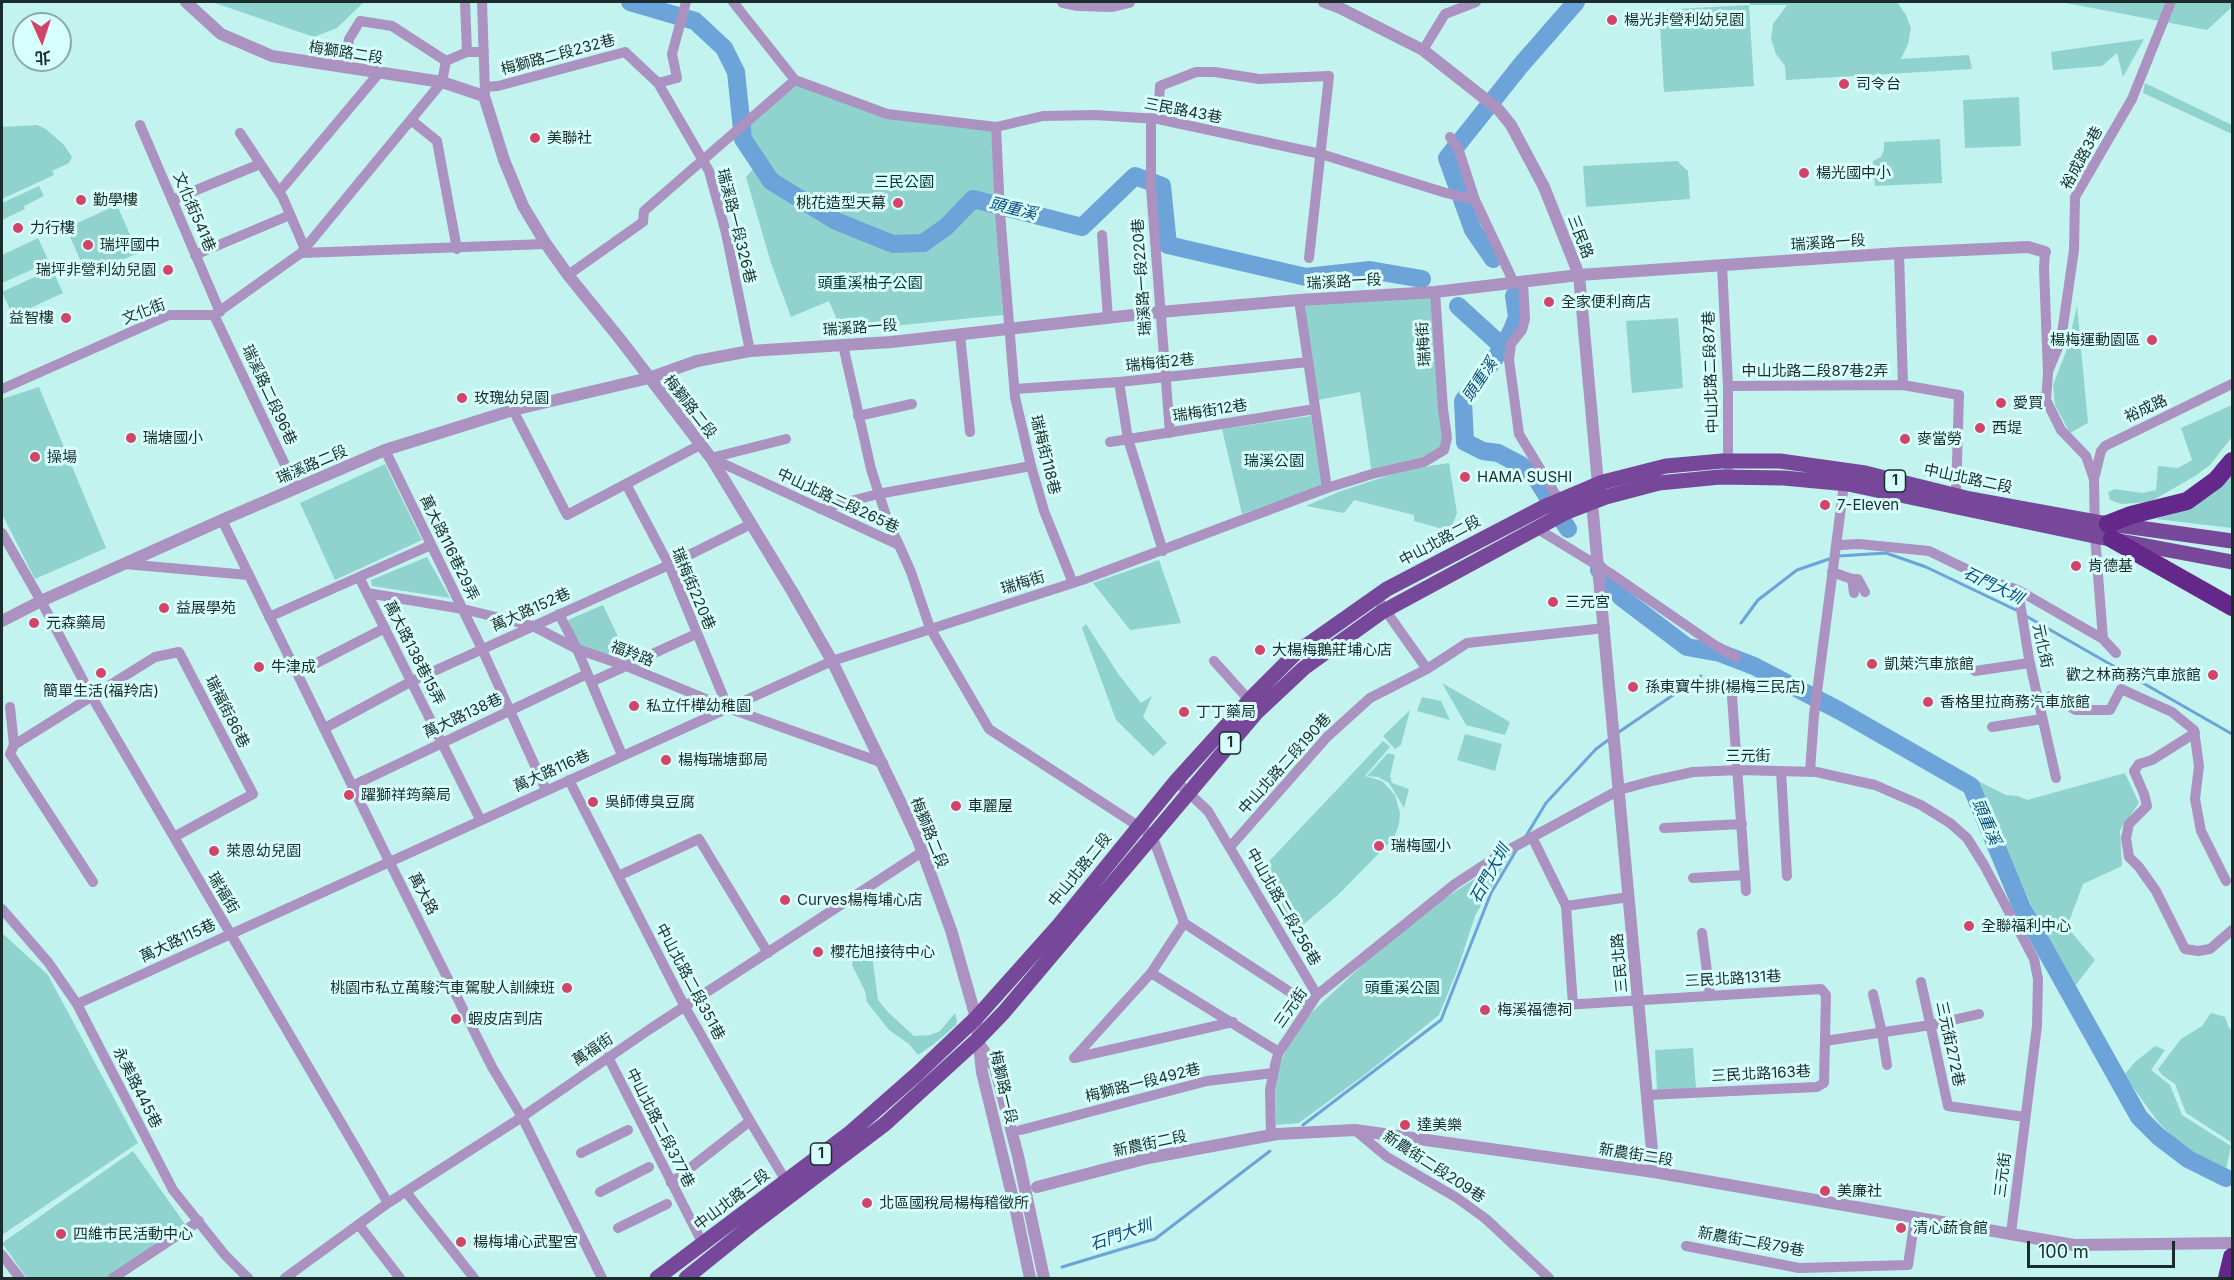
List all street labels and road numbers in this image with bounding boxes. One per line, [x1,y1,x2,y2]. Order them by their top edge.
street label: 梅獅路二段232巷 [499,31,617,79]
street label: 梅獅路二段 [308,38,384,68]
street label: 三民路43巷 [1143,95,1223,127]
street label: 裕成路3巷 [2057,123,2107,193]
street label: 瑞溪路一段326巷 [713,167,759,285]
street label: 文化街541巷 [169,170,219,254]
street label: 三民路 [1564,213,1596,261]
street label: 瑞溪路一段220巷 [1129,218,1155,336]
street label: 瑞溪路一段 [1790,231,1866,255]
street label: 瑞溪路一段 [1306,271,1382,293]
street label: 文化街 [120,296,168,328]
street label: 中山北路二段87巷 [1700,310,1722,434]
street label: 瑞溪路一段 [822,316,898,340]
street label: 瑞梅街 [1413,321,1435,367]
street label: 瑞溪路二段96巷 [238,342,300,448]
street label: 瑞梅街2巷 [1125,350,1195,376]
street label: 中山北路二段87巷2弄 [1742,362,1888,380]
street label: 梅獅路二段 [660,372,720,442]
street label: 裕成路 [2122,391,2170,427]
street label: 瑞梅街12巷 [1171,396,1249,426]
street label: 瑞梅街118巷 [1026,413,1064,497]
street label: 瑞溪路二段 [274,442,350,488]
street label: 中山北路二段 [1922,461,2014,497]
street label: 中山北路二段265巷 [774,465,902,537]
road number: 1 [1884,470,1906,492]
street label: 萬大路116巷29弄 [416,492,482,604]
street label: 中山北路二段 [1396,512,1484,570]
street label: 瑞梅街220巷 [668,545,718,633]
street label: 瑞梅街 [999,568,1047,598]
street label: 萬大路152巷 [489,585,573,635]
street label: 萬大路138巷15弄 [380,598,448,708]
street label: 元化街 [2029,622,2055,670]
street label: 福羚路 [608,638,656,670]
street label: 瑞福街86巷 [201,673,253,751]
street label: 萬大路138巷 [421,690,505,742]
street label: 中山北路二段190巷 [1235,710,1335,818]
road number: 1 [1220,732,1240,754]
street label: 萬大路116巷 [511,746,593,796]
street label: 三元街 [1726,747,1770,765]
street label: 梅獅路二段 [907,795,951,871]
street label: 中山北路二段 [1045,829,1115,911]
street label: 中山北路二段256巷 [1242,845,1324,969]
street label: 瑞福街 [204,869,242,917]
street label: 萬大路 [404,870,442,918]
street label: 萬大路115巷 [137,916,219,966]
street label: 中山北路二段351巷 [652,921,728,1043]
street label: 三民北路 [1608,932,1632,994]
street label: 三民北路131巷 [1684,967,1782,991]
street label: 三元街 [1271,984,1311,1032]
street label: 三元街272巷 [1932,1000,1968,1088]
street label: 萬福街 [569,1030,617,1070]
street label: 永美路445巷 [109,1044,165,1132]
street label: 梅獅路一段 [986,1048,1020,1126]
street label: 梅獅路一段492巷 [1084,1060,1202,1106]
street label: 三民北路163巷 [1711,1062,1811,1086]
street label: 中山北路二段377巷 [622,1065,698,1191]
street label: 新農街二段 [1111,1127,1189,1161]
street label: 新農街二段209巷 [1380,1127,1488,1207]
street label: 新農街二段 [1598,1140,1674,1170]
road number: 1 [810,1143,832,1165]
street label: 三元街 [1991,1152,2015,1198]
street label: 中山北路二段 [691,1166,773,1234]
street label: 新農街二段79巷 [1696,1224,1806,1260]

